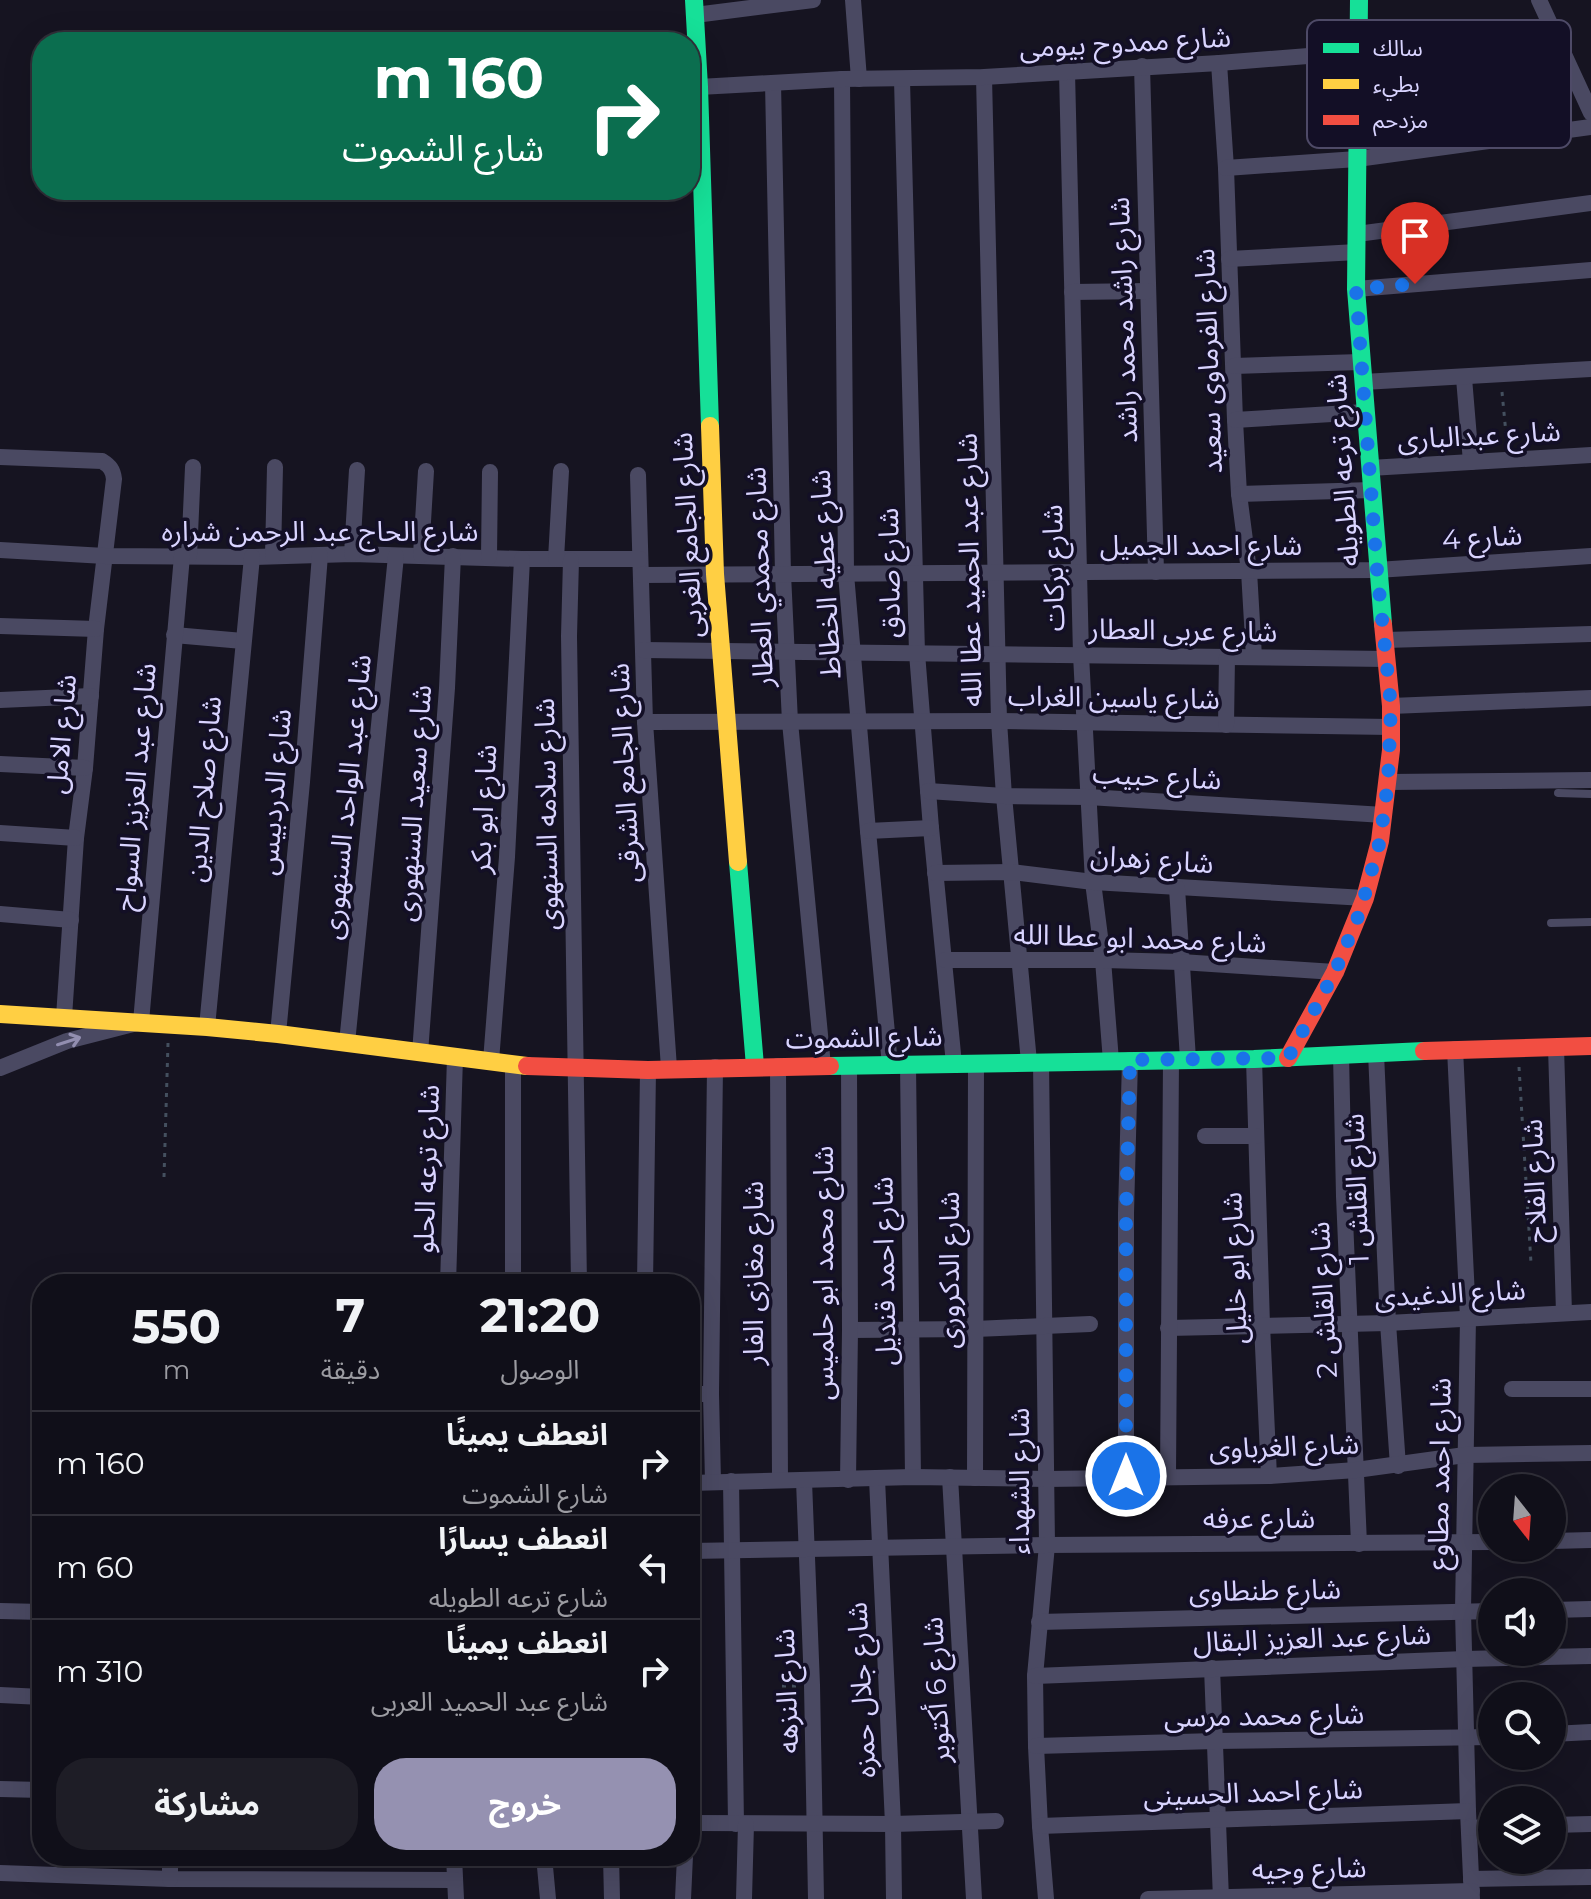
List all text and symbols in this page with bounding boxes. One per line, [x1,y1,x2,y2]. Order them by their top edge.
street label: شارع ممدوح بيومى [1018,19,1232,69]
legend [1307,20,1571,148]
text: سالك [1373,35,1423,62]
text: 160 m [374,44,544,112]
icon: right [572,64,676,168]
text: بطيء [1373,71,1420,101]
text: مزدحم [1373,107,1428,137]
text: شارع الشموت [342,126,544,170]
street label: شارع راشد محمد راشد [1102,196,1148,444]
pin [1381,202,1449,284]
icon: arrive [1393,214,1437,258]
street label: شارع الفرماوى سعيد [1187,248,1233,474]
street label: شارع ترعه الطويله [1318,372,1370,568]
street label: شارع عبدالبارى [1396,414,1562,460]
street label: شارع الجامع الغربى [665,431,713,639]
street label: شارع عبد الحميد عطا الله [950,433,992,707]
street label: شارع محمدي العطار [738,466,784,689]
street label: شارع عطيه الخطاط [803,468,851,679]
street label: شارع بركات [1035,504,1075,632]
street label: شارع صادق [871,507,911,638]
street label: شارع الحاج عبد الرحمن شراره [162,514,478,552]
street label: شارع 4 [1441,517,1524,561]
street label: شارع احمد الجميل [1100,528,1302,566]
street label: شارع عربى العطار [1087,611,1278,653]
street label: شارع عبد الواحد السنهورى [314,653,382,942]
street label: شارع عبد العزيز السواح [107,662,167,913]
street label: شارع الجامع الشرقى [601,662,651,884]
street label: شارع الامل [39,673,87,796]
street label: شارع ياسين الغراب [1008,678,1220,720]
street label: شارع سعيد السنهورى [388,683,442,923]
street label: شارع صلاح الدين [178,694,232,884]
street label: شارع سلامه السنهوى [527,697,569,930]
street label: شارع الدردبيس [250,707,302,877]
street label: شارع ابو بكر [463,743,507,876]
street label: شارع حبيب [1091,756,1222,800]
street label: شارع زهران [1089,838,1215,884]
street label: شارع محمد ابو عطا الله [1013,917,1267,963]
street label: شارع الشموت [785,1019,943,1059]
one-way arrow [57,1033,82,1048]
street label: شارع ترعه الحلو [406,1084,450,1254]
street label: شارع القلش 1 [1336,1113,1380,1265]
street label: شارع الفلاح [1515,1118,1557,1244]
street label: شارع محمد ابو حلميس [806,1146,844,1400]
street label: شارع احمد قنديل [865,1176,907,1366]
street label: شارع مغازى الفار [736,1181,774,1366]
street label: شارع الدكرورى [932,1191,970,1349]
street label: شارع ابو خليل [1214,1191,1258,1345]
street label: شارع القلش 2 [1302,1221,1348,1379]
street label: شارع الدغيدى [1373,1272,1527,1318]
text: 7 [336,1286,365,1344]
text: 21:20 [480,1286,600,1344]
text: 550 [132,1297,221,1355]
text: m [163,1354,190,1386]
text: دقيقة [321,1354,380,1386]
text: الوصول [501,1354,580,1386]
street label: شارع احمد مطاوع [1420,1377,1462,1571]
street label: شارع الشهداء [1002,1408,1040,1554]
text: انعطف يمينًا [446,1416,608,1453]
street label: شارع الغرباوى [1208,1426,1360,1470]
position arrow [1084,1434,1168,1518]
icon: right [632,1441,676,1485]
text: 160 m [56,1445,145,1482]
north arrow [1478,1474,1566,1562]
map controls [1478,1474,1566,1874]
text: شارع الشموت [462,1478,608,1510]
street label: شارع عرفه [1203,1501,1315,1539]
text: انعطف يسارًا [438,1520,608,1557]
icon: left [632,1545,676,1589]
text: 60 m [56,1549,134,1586]
street label: شارع طنطاوى [1189,1572,1342,1612]
button: sound [1478,1578,1566,1666]
text: شارع ترعه الطويله [429,1582,608,1614]
street label: شارع جلال حمزه [839,1601,887,1779]
street label: شارع 6 أكتوبر [915,1616,961,1765]
street label: شارع عبد العزيز البقال [1192,1617,1432,1663]
text: انعطف يمينًا [446,1624,608,1661]
street label: شارع النزهه [767,1628,809,1754]
icon: right [632,1649,676,1693]
text: 310 m [56,1653,143,1690]
button: search [1478,1682,1566,1770]
text: شارع عبد الحميد العربى [371,1686,608,1718]
street label: شارع محمد مرسى [1164,1696,1365,1738]
button: مشاركة [56,1758,358,1850]
button: خروج [374,1758,676,1850]
street label: شارع احمد الحسينى [1143,1771,1364,1817]
button: layers [1478,1786,1566,1874]
street label: شارع وجيه [1251,1850,1367,1890]

